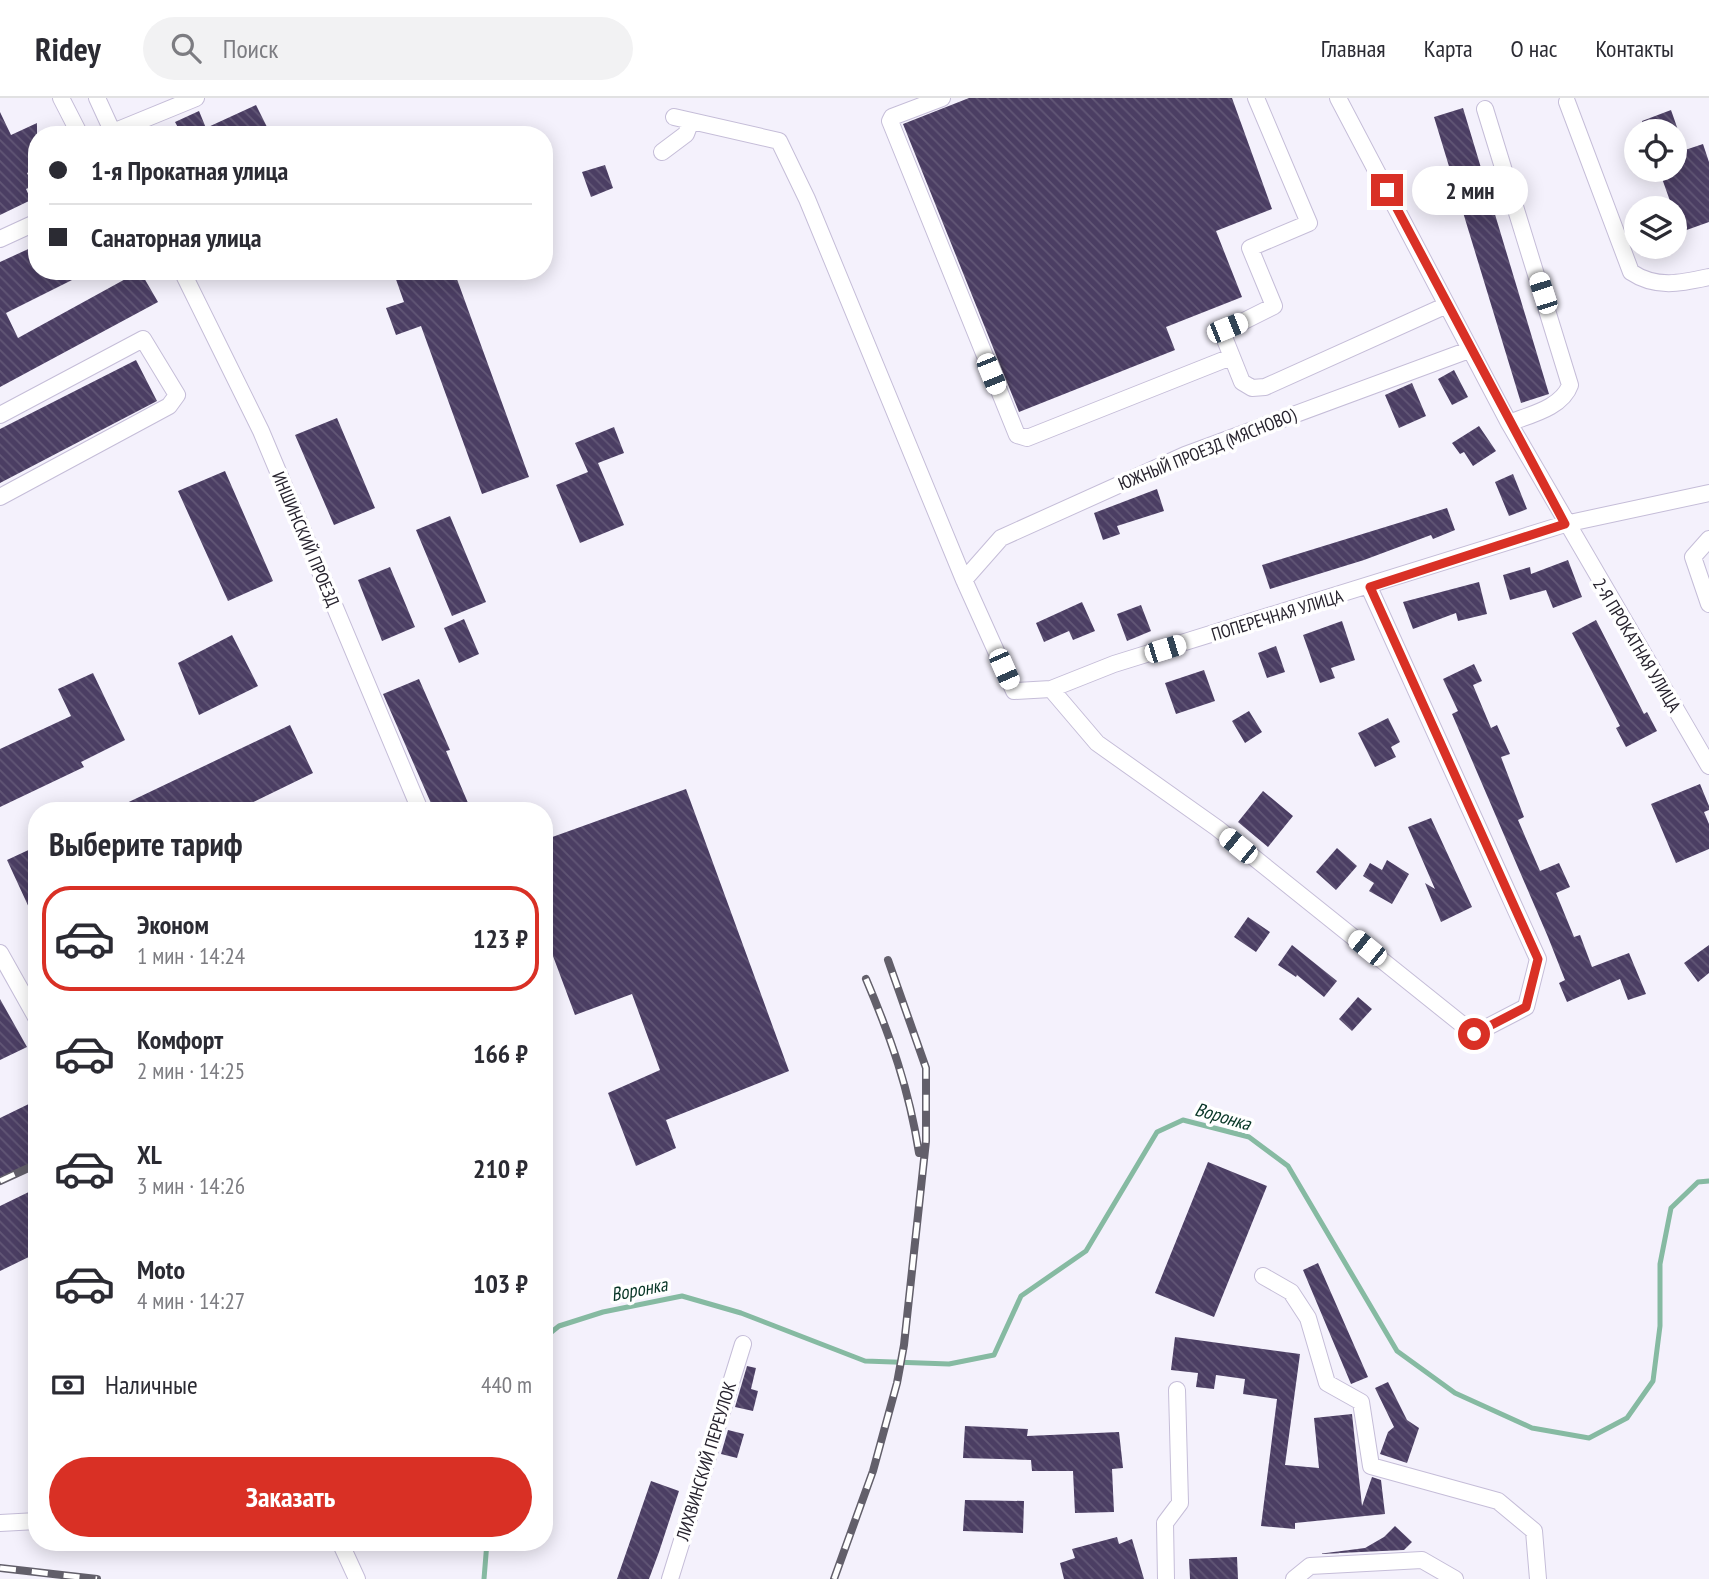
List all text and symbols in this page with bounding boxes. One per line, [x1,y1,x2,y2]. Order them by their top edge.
search box [143,17,633,80]
text: Ridey [35,27,101,70]
icon: search [167,29,205,67]
text: Поиск [223,32,278,65]
text: Главная [1321,33,1386,64]
text: Карта [1424,33,1473,64]
text: О нас [1511,33,1557,64]
text: Контакты [1595,33,1674,64]
map controls [1624,119,1687,259]
button: locate [1624,119,1687,182]
text: 1-я Прокатная улица [91,154,288,187]
callout: 2 мин [1412,166,1527,214]
route end [1371,174,1403,206]
text: 2 мин [1445,176,1495,205]
button: layers [1624,196,1687,259]
text: Санаторная улица [91,221,262,254]
car [1527,270,1560,316]
car [1204,310,1251,346]
car [974,351,1009,397]
street label: ЮЖНЫЙ ПРОЕЗД (МЯСНОВО) [1115,403,1300,495]
street label: ИНШИНСКИЙ ПРОЕЗД [267,468,345,610]
street label: 2-Я ПРОКАТНАЯ УЛИЦА [1588,574,1686,717]
street label: ПОПЕРЕЧНАЯ УЛИЦА [1209,584,1346,646]
car [1142,633,1189,665]
car [986,646,1023,692]
text: Выберите тариф [49,823,243,865]
car [1216,825,1261,867]
icon: car [53,907,116,970]
text: Эконом [137,908,209,941]
text: 123 ₽ [473,922,528,955]
car [1345,927,1390,969]
text: 1 мин · 14:24 [137,941,245,970]
route start [1458,1018,1490,1050]
icon: car [53,1022,116,1085]
text: Комфорт [137,1023,223,1056]
text: 166 ₽ [473,1037,528,1070]
text: 2 мин · 14:25 [137,1056,245,1085]
water label: Воронка [1192,1097,1255,1136]
icon: car [53,1137,116,1200]
text: XL [137,1138,162,1171]
text: 210 ₽ [473,1152,528,1185]
text: 3 мин · 14:26 [137,1171,245,1200]
icon: car [53,1252,116,1315]
text: Moto [137,1253,185,1286]
text: 103 ₽ [473,1267,528,1300]
water label: Воронка [609,1272,671,1306]
text: 4 мин · 14:27 [137,1286,245,1315]
icon: cash [49,1366,87,1404]
text: Наличные [105,1368,198,1401]
text: 440 m [481,1370,532,1399]
street label: ЛИХВИНСКИЙ ПЕРЕУЛОК [671,1379,741,1544]
button: Заказать [49,1457,532,1537]

